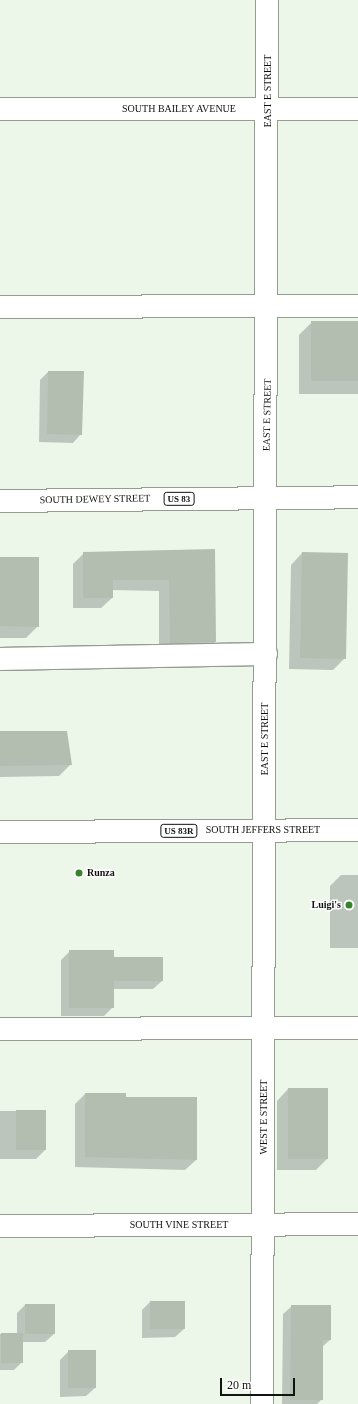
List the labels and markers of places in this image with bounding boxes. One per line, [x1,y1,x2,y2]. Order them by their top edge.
place label: Runza [87,867,115,879]
marker: Runza [74,868,84,878]
place label: Luigi's [312,899,341,911]
marker: Luigi's [344,900,354,910]

